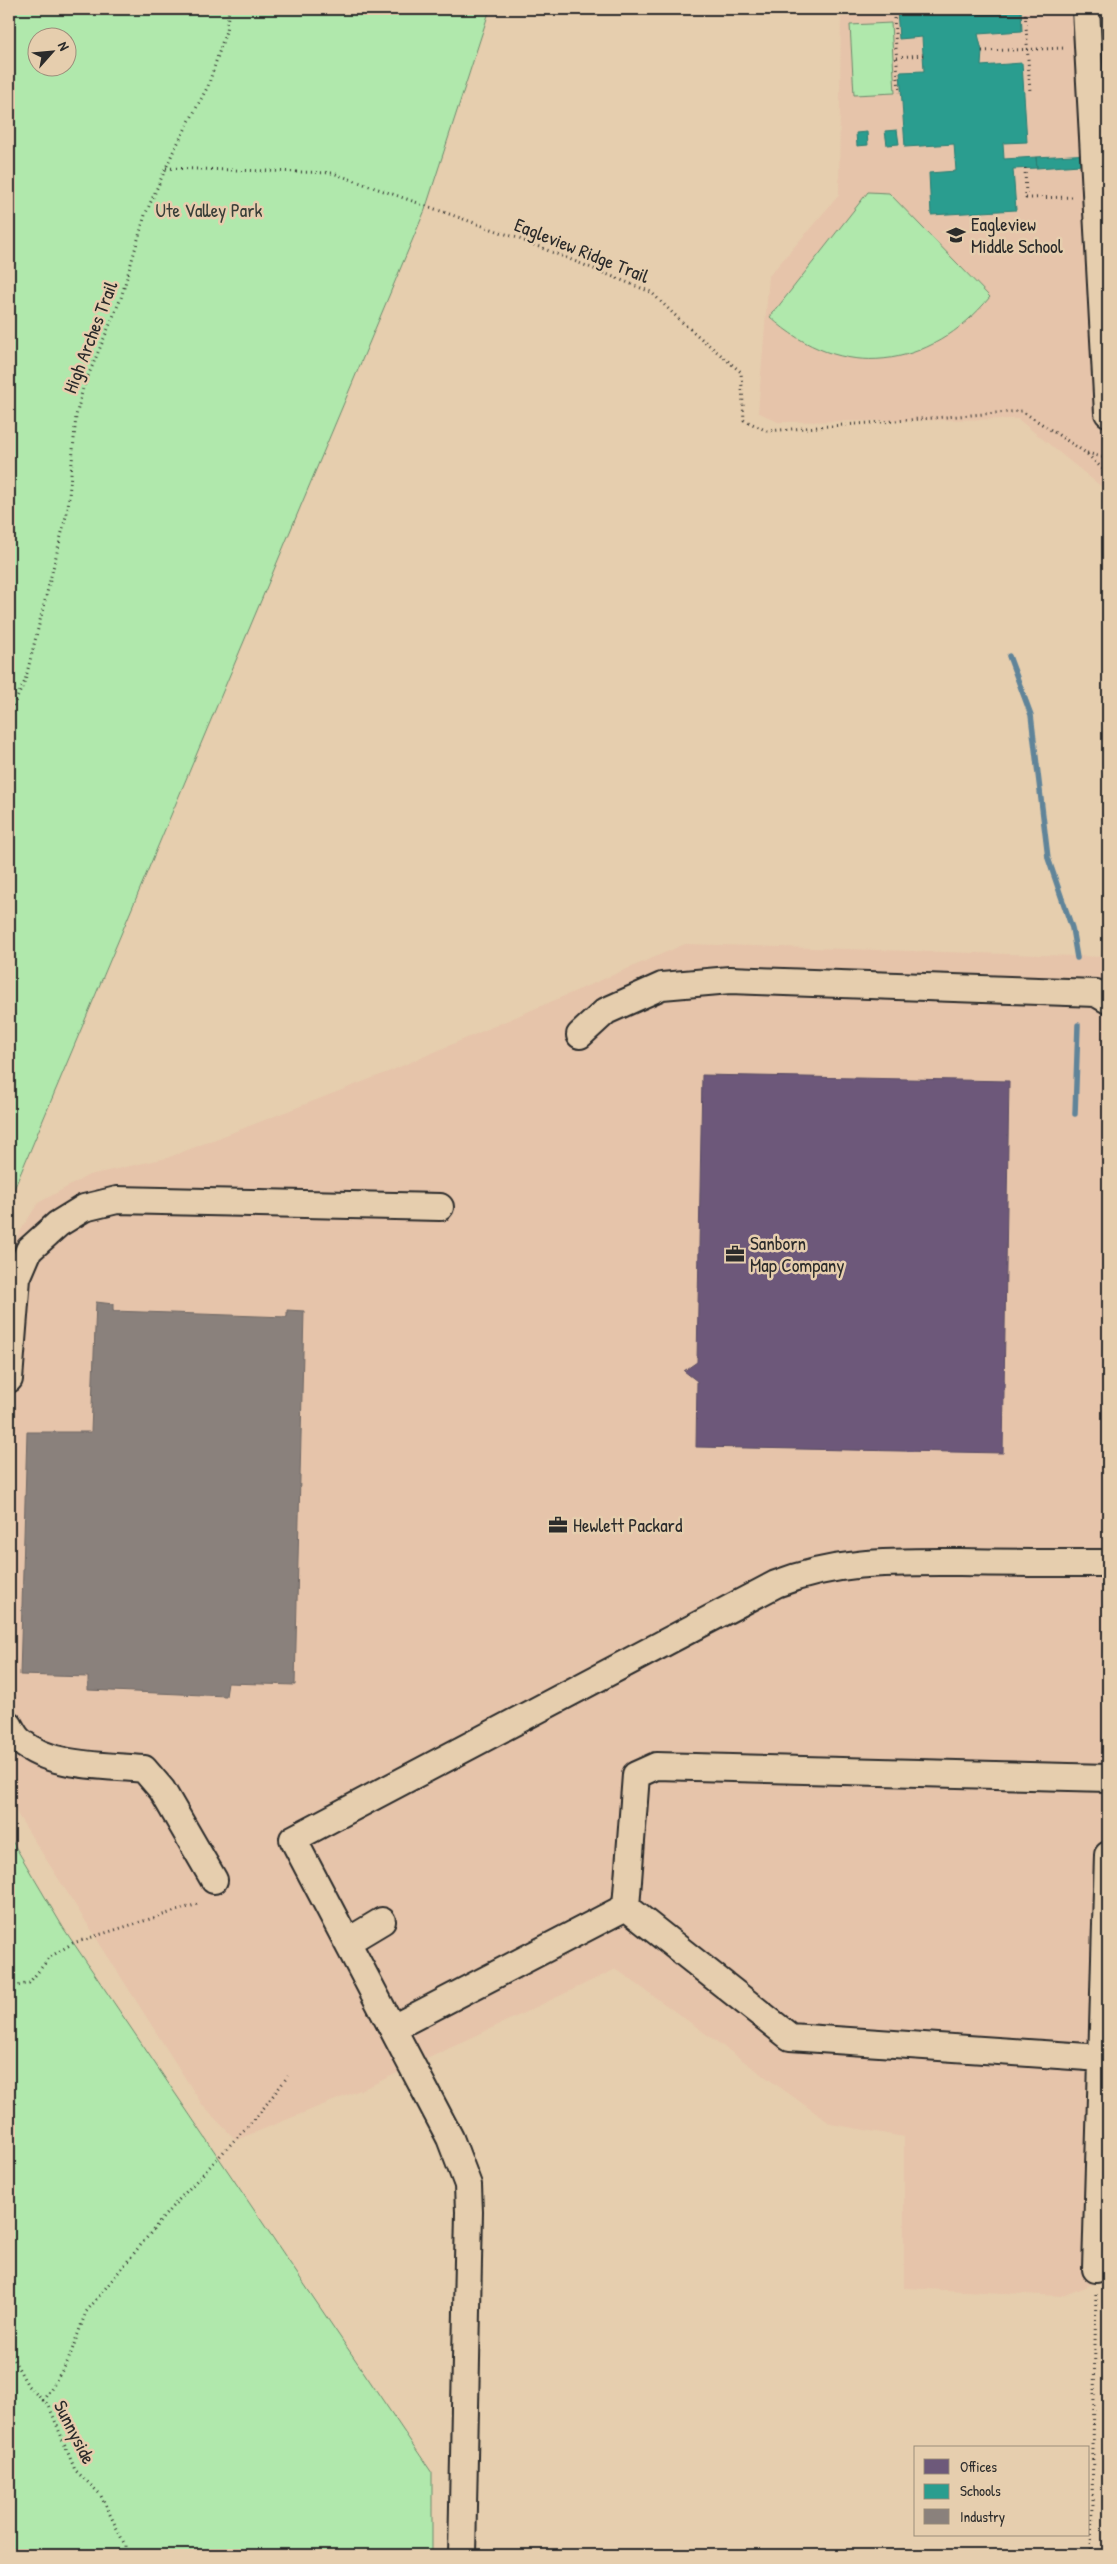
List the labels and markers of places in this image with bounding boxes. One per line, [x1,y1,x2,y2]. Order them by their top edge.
place label: Eagleview Middle School [971,211,1064,259]
school or university icon: Eagleview Middle School [945,224,967,246]
place label: Sanborn Map Company [750,1230,844,1278]
office icon: Sanborn Map Company [724,1243,746,1265]
place label: Hewlett Packard [573,1512,683,1538]
office icon: Hewlett Packard [547,1514,569,1536]

